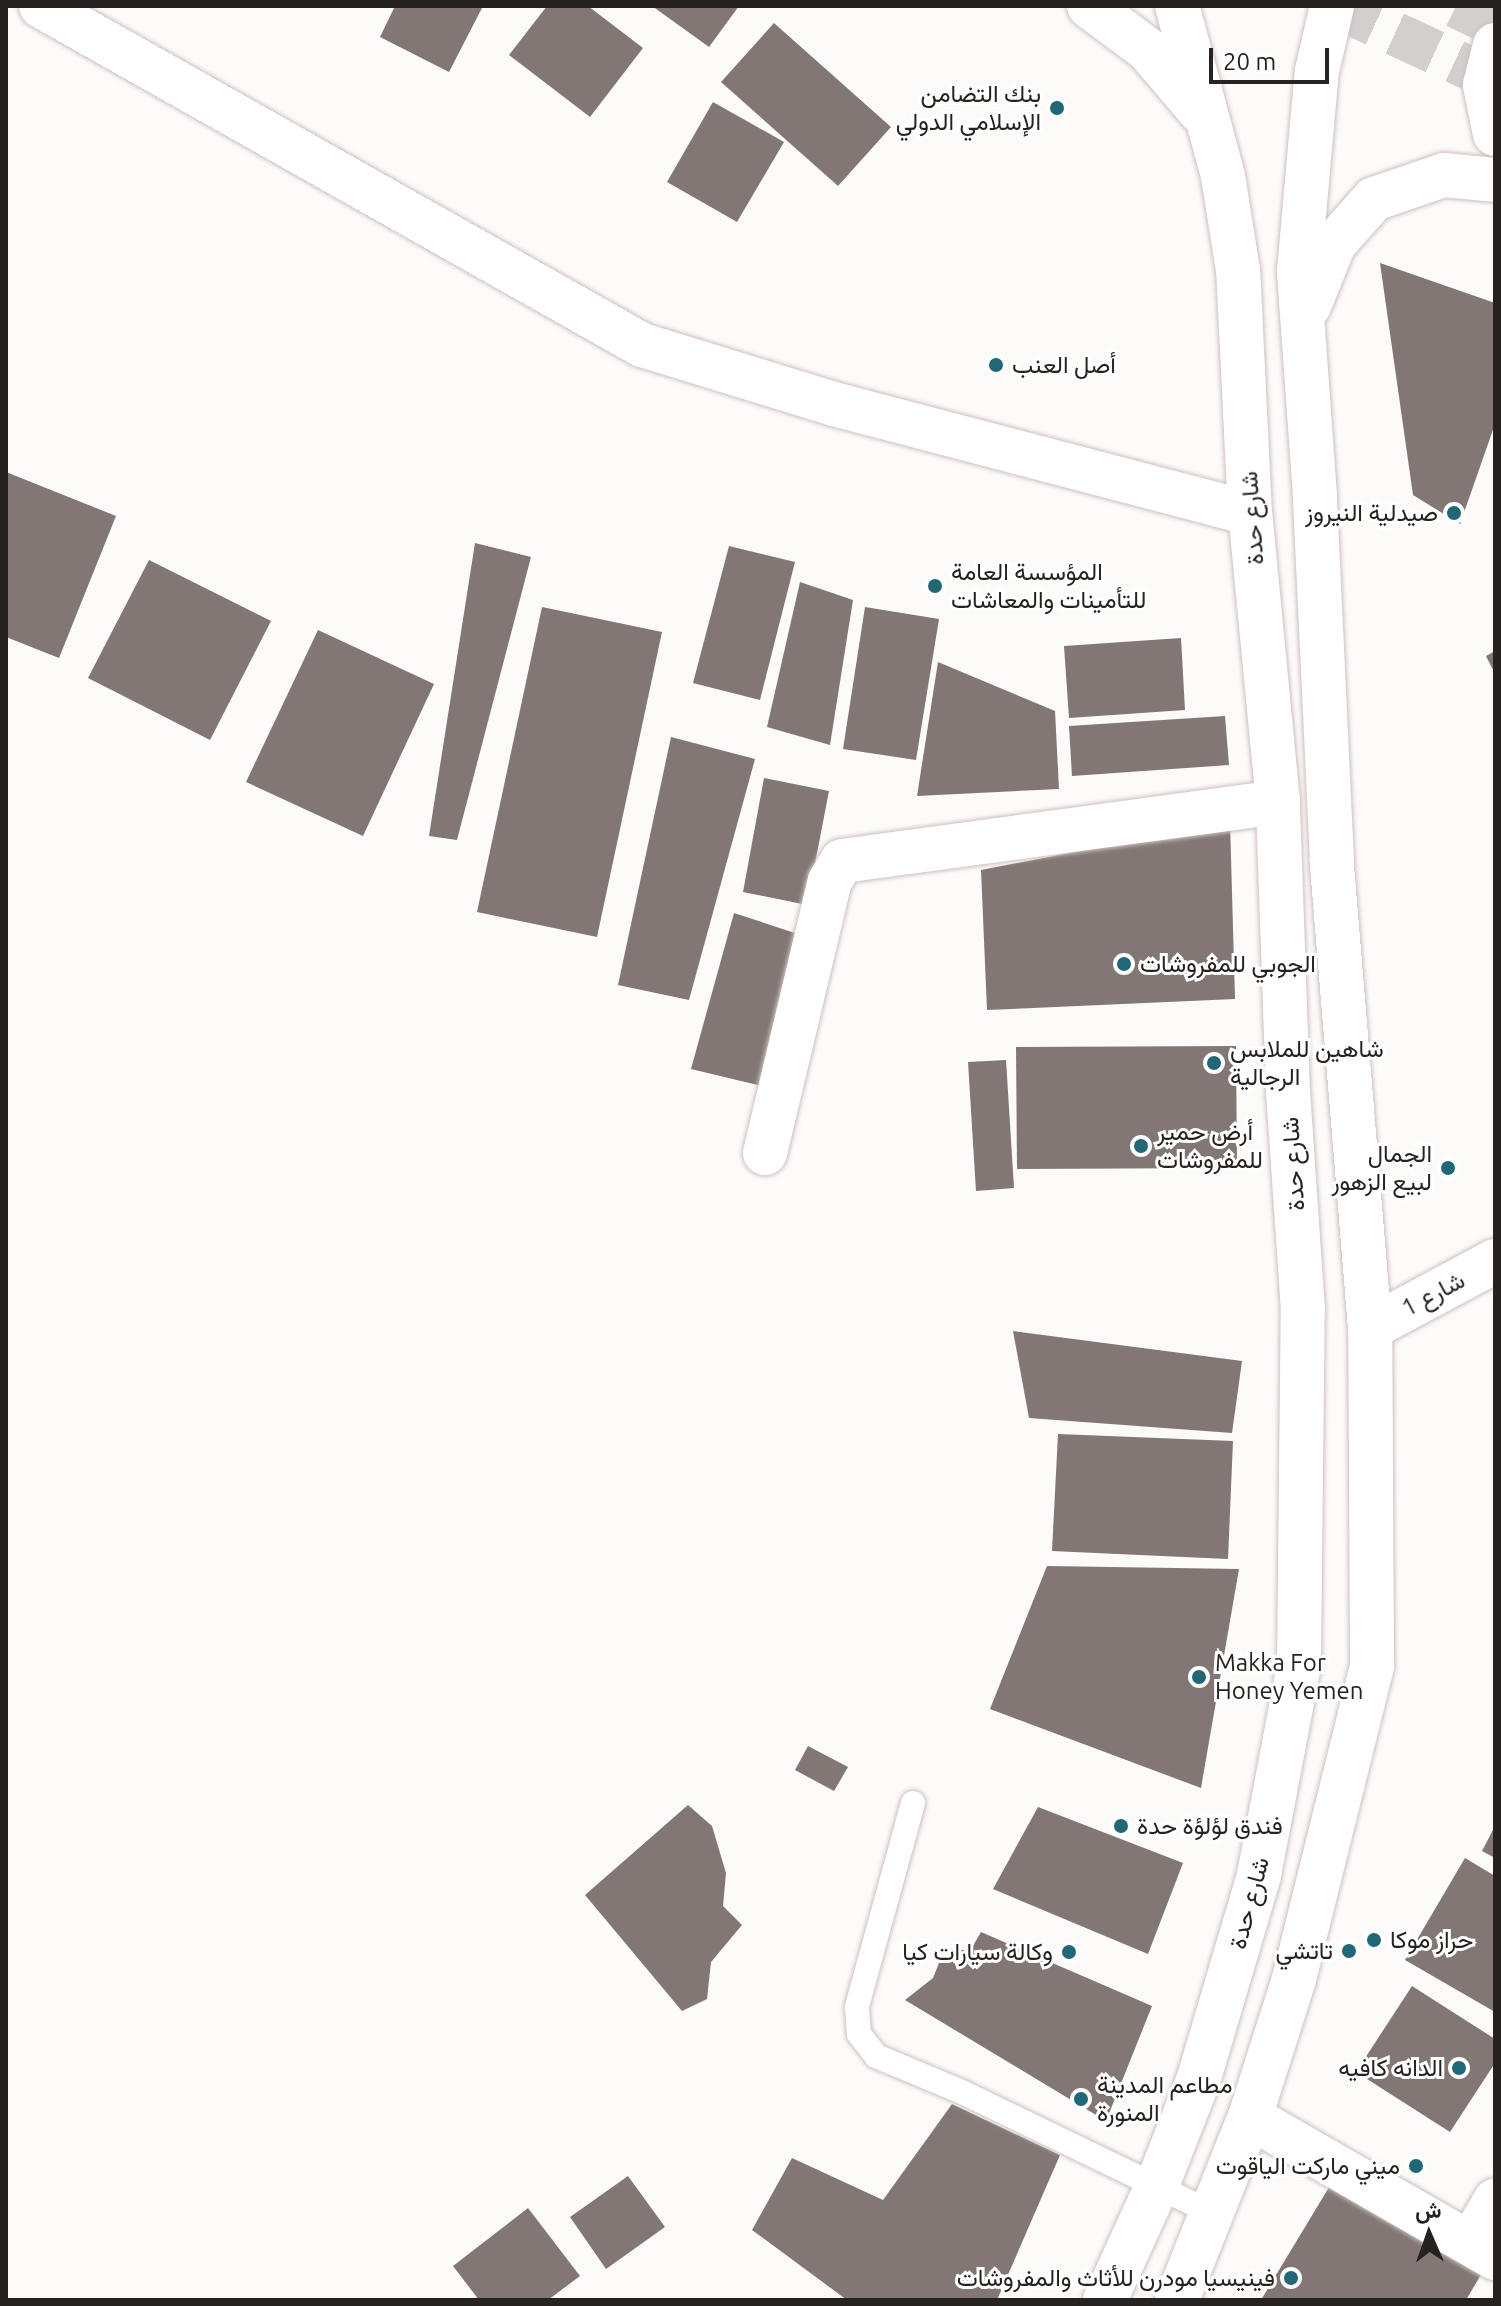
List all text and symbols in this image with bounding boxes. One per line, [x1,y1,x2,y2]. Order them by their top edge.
scale bar [1213,32,1333,82]
text: 20 m [1223,48,1276,75]
place label: بنك التضامن الإسلامي الدولي [896,80,1041,136]
marker: بنك التضامن الإسلامي الدولي [1048,99,1066,117]
place label: أصل العنب [1012,351,1116,379]
marker: أصل العنب [987,356,1005,374]
street label: شارع حدة [1234,470,1270,566]
place label: صيدلية النيروز [1305,499,1438,527]
marker: صيدلية النيروز [1445,504,1463,522]
place label: المؤسسة العامة للتأمينات والمعاشات [951,558,1146,614]
marker: المؤسسة العامة للتأمينات والمعاشات [926,577,944,595]
place label: الجوبي للمفروشات [1140,950,1316,978]
marker: الجوبي للمفروشات [1115,955,1133,973]
place label: شاهين للملابس الرجالية [1230,1035,1384,1091]
marker: شاهين للملابس الرجالية [1205,1054,1223,1072]
street label: شارع حدة [1275,1116,1311,1212]
place label: أرض حمير للمفروشات [1157,1118,1263,1174]
marker: أرض حمير للمفروشات [1132,1137,1150,1155]
place label: الجمال لبيع الزهور [1331,1140,1432,1196]
marker: الجمال لبيع الزهور [1439,1159,1457,1177]
street label: شارع 1 [1397,1265,1469,1323]
place label: Makka For Honey Yemen [1215,1649,1364,1705]
marker: Makka For Honey Yemen [1190,1668,1208,1686]
place label: فندق لؤلؤة حدة [1137,1812,1283,1840]
marker: فندق لؤلؤة حدة [1112,1817,1130,1835]
street label: شارع حدة [1223,1854,1275,1952]
place label: حراز موكا [1390,1926,1473,1954]
marker: حراز موكا [1365,1931,1383,1949]
place label: تاتشي [1276,1937,1333,1965]
place label: وكالة سيارات كيا [902,1938,1053,1966]
marker: تاتشي [1340,1942,1358,1960]
marker: وكالة سيارات كيا [1060,1943,1078,1961]
place label: الدانه كافيه [1338,2054,1443,2082]
marker: الدانه كافيه [1450,2059,1468,2077]
place label: مطاعم المدينة المنورة [1097,2071,1233,2127]
marker: مطاعم المدينة المنورة [1072,2090,1090,2108]
place label: ميني ماركت الياقوت [1216,2152,1400,2180]
marker: ميني ماركت الياقوت [1407,2157,1425,2175]
north arrow [1389,2194,1469,2274]
text: ش [1414,2197,1442,2222]
place label: فينيسيا مودرن للأثاث والمفروشات [957,2264,1275,2292]
marker: فينيسيا مودرن للأثاث والمفروشات [1282,2269,1300,2287]

